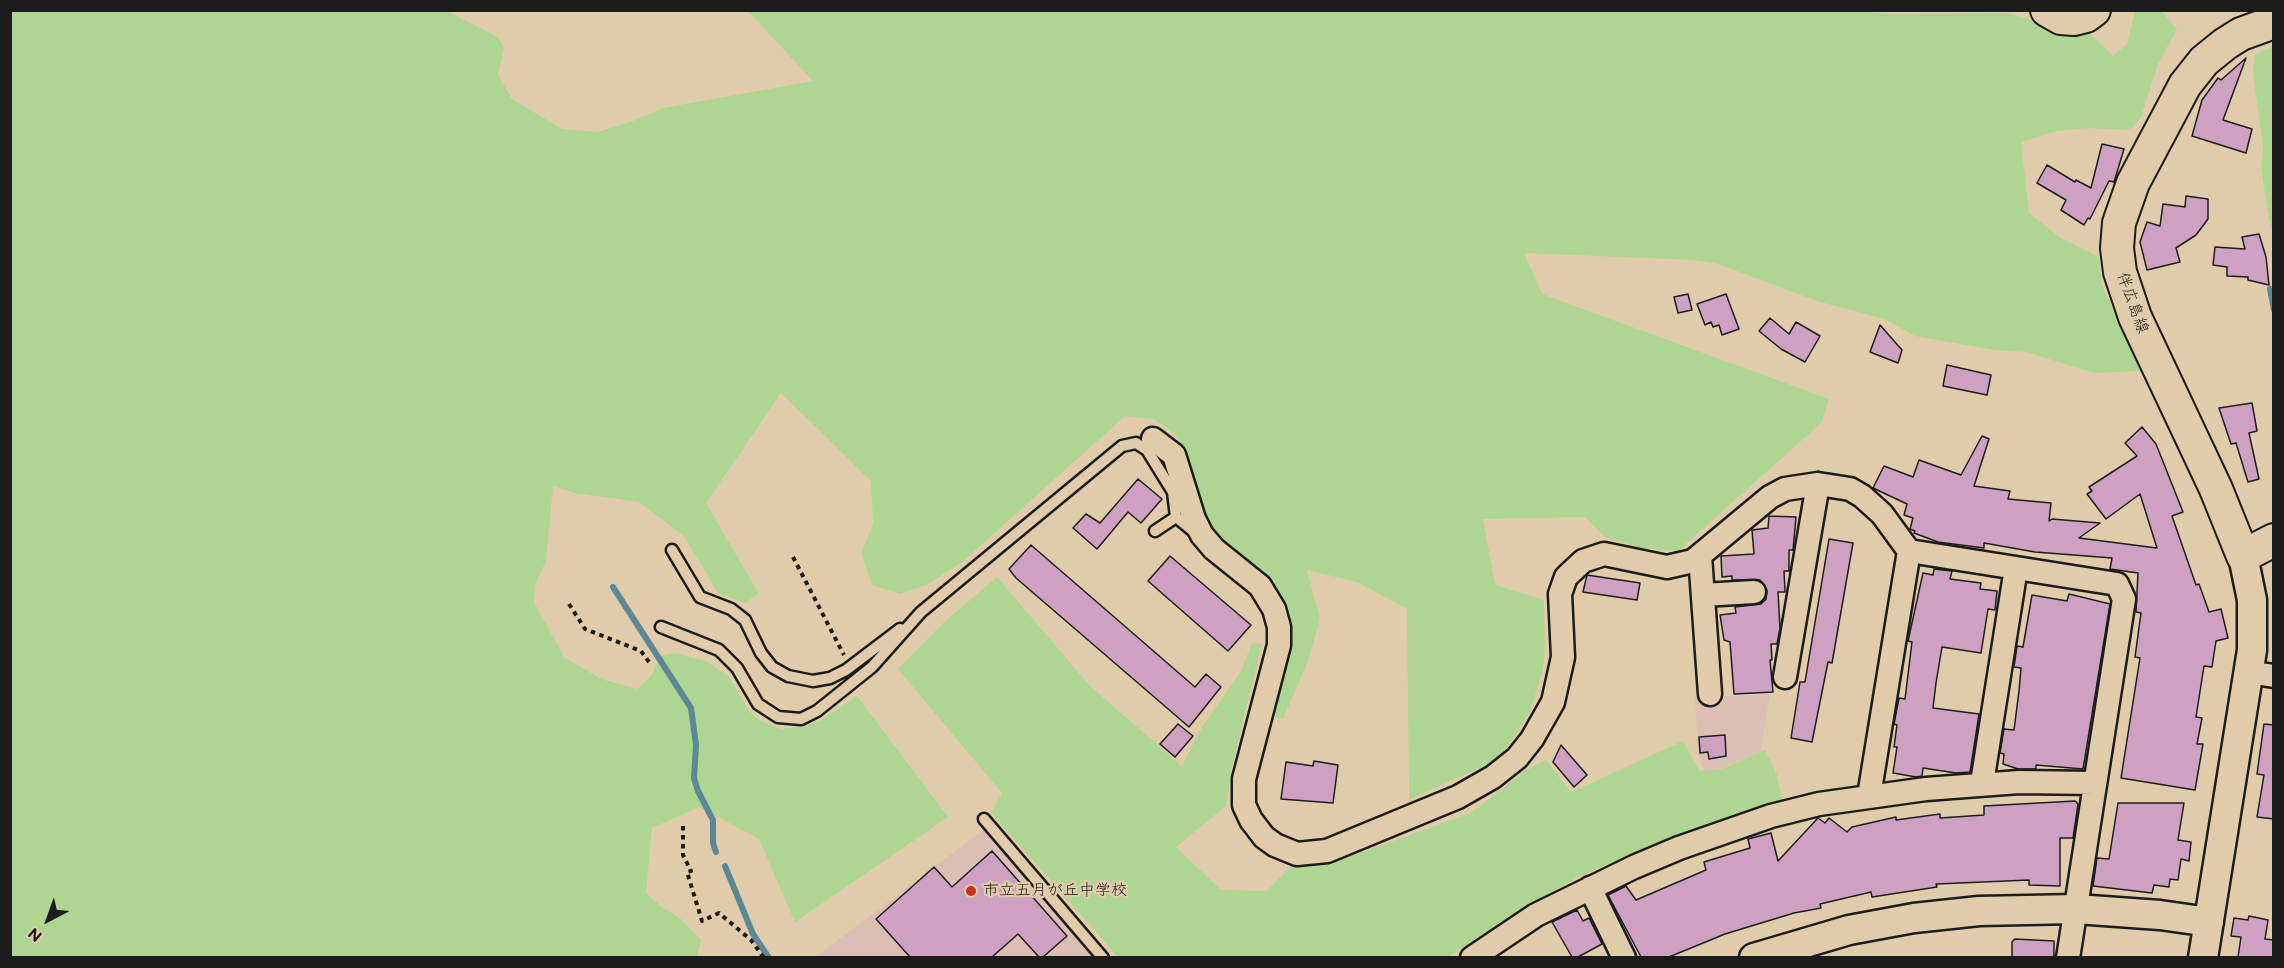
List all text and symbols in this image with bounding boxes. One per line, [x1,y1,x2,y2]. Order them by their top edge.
street label: 伴広島線 [2112,270,2152,336]
place label: 市立五月が丘中学校 [983,881,1127,901]
marker: 市立五月が丘中学校 [964,884,978,898]
north arrow [18,890,78,950]
text: N [25,923,47,945]

